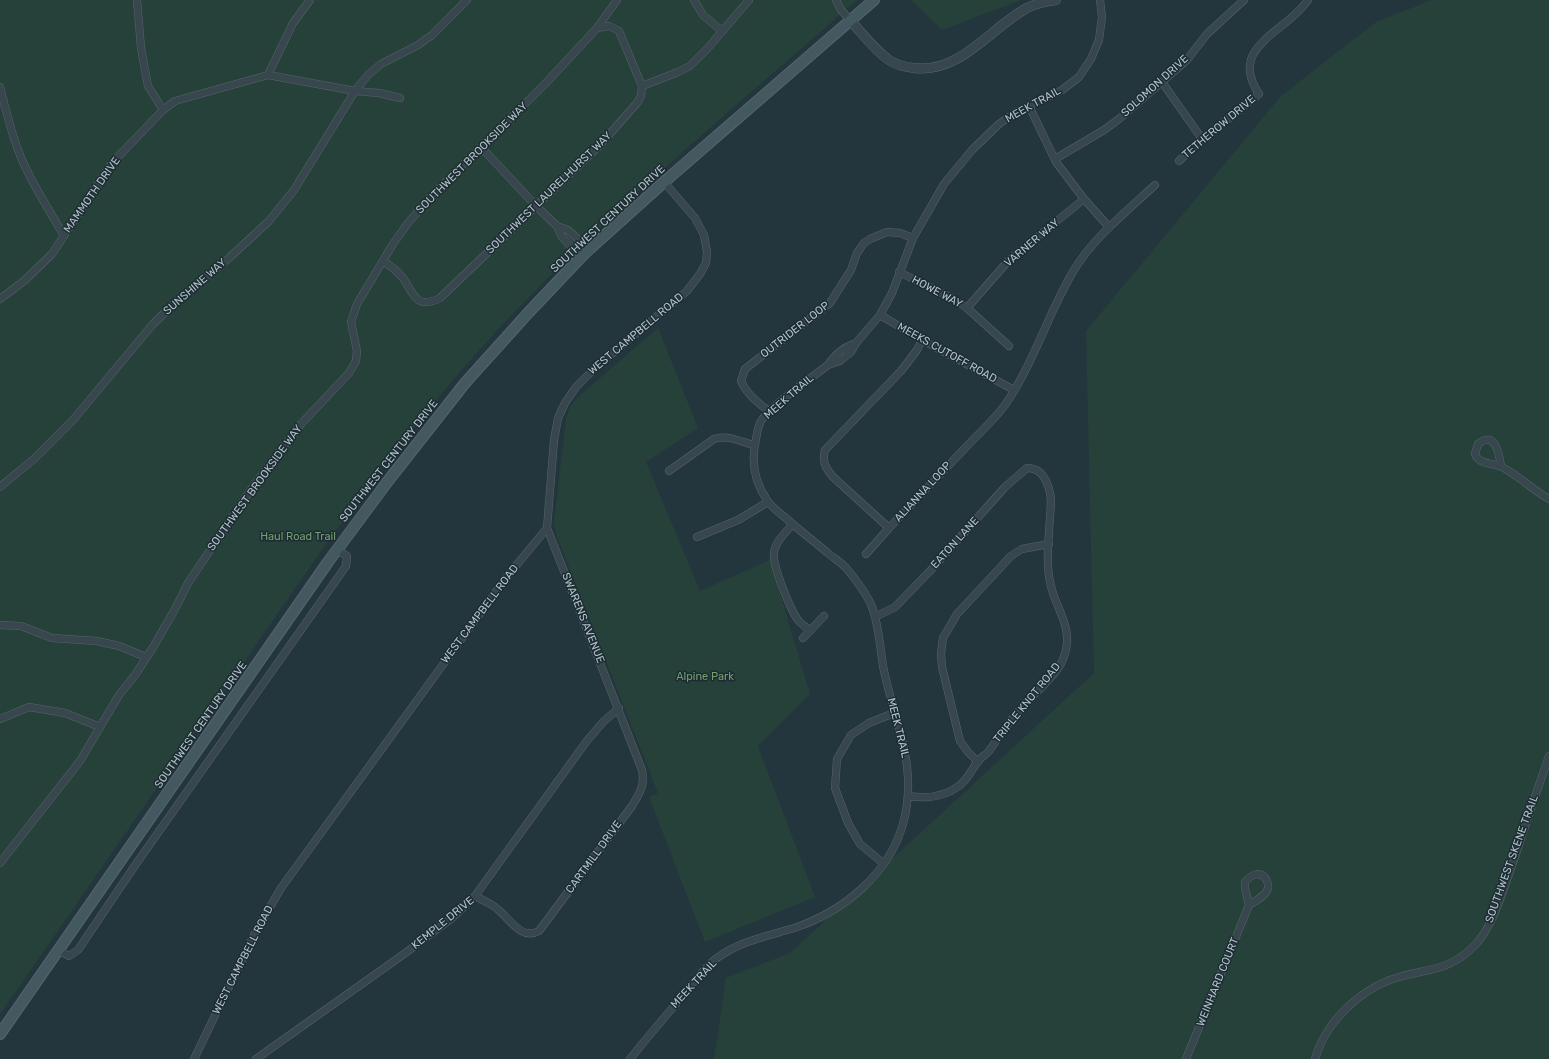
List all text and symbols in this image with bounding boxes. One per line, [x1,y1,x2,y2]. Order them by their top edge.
street label: SOLOMON DRIVE [1119,52,1191,120]
street label: MEEK TRAIL [1003,84,1063,126]
street label: TETHEROW DRIVE [1180,92,1258,162]
street label: SOUTHWEST BROOKSIDE WAY [413,99,531,217]
street label: SOUTHWEST LAURELHURST WAY [483,129,615,257]
street label: MAMMOTH DRIVE [61,155,123,235]
street label: SOUTHWEST CENTURY DRIVE [548,162,668,276]
street label: VARNER WAY [1002,216,1062,270]
street label: SUNSHINE WAY [161,256,229,318]
street label: HOWE WAY [909,273,965,311]
street label: WEST CAMPBELL ROAD [586,290,686,378]
street label: OUTRIDER LOOP [758,299,832,361]
street label: MEEKS CUTOFF ROAD [895,320,999,386]
street label: MEEK TRAIL [761,372,817,422]
street label: SOUTHWEST CENTURY DRIVE [337,397,441,525]
street label: SOUTHWEST BROOKSIDE WAY [205,422,305,554]
street label: ALIANNA LOOP [892,459,954,525]
street label: EATON LANE [928,514,982,572]
park label: Haul Road Trail [260,530,336,544]
street label: WEST CAMPBELL ROAD [439,562,521,666]
street label: SWARENS AVENUE [559,571,607,665]
street label: SOUTHWEST CENTURY DRIVE [152,659,250,791]
street label: TRIPLE KNOT ROAD [991,660,1063,746]
park label: Alpine Park [676,670,734,684]
street label: MEEK TRAIL [884,697,912,759]
street label: SOUTHWEST SKENE TRAIL [1483,793,1541,925]
street label: CARTMILL DRIVE [563,818,625,896]
street label: KEMPLE DRIVE [409,894,477,952]
street label: WEST CAMPBELL ROAD [210,903,276,1017]
street label: WEINHARD COURT [1194,936,1242,1028]
street label: MEEK TRAIL [668,957,720,1011]

